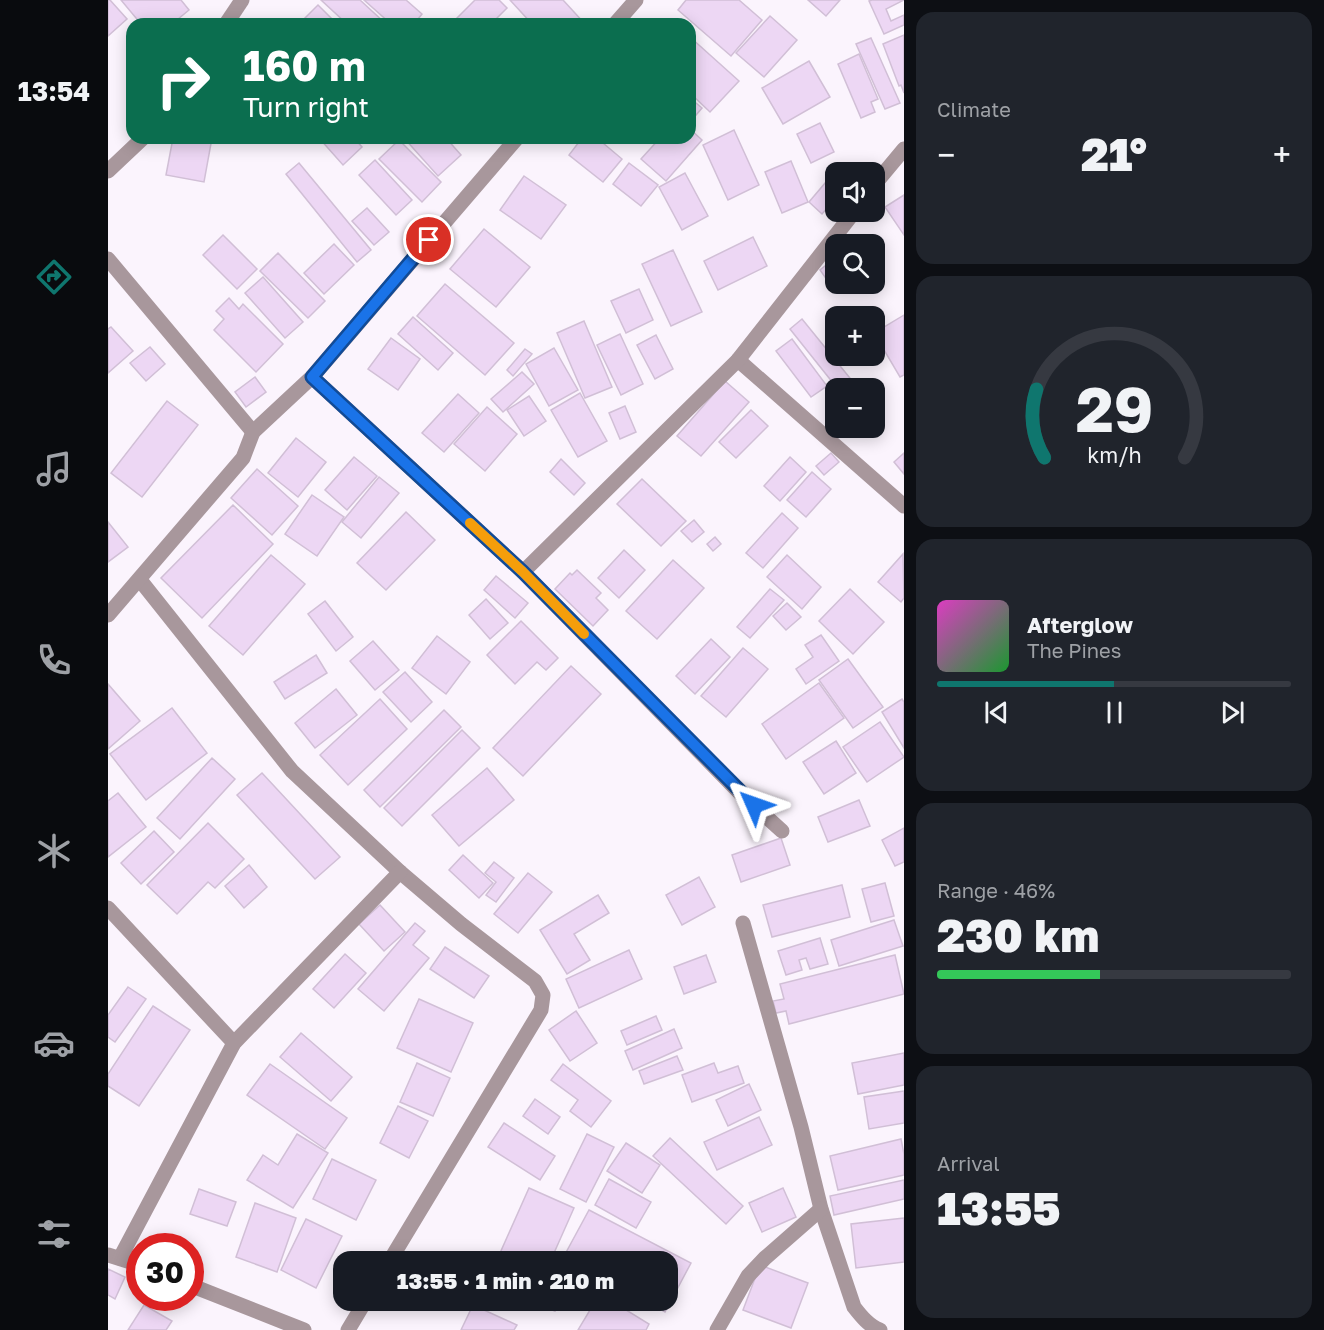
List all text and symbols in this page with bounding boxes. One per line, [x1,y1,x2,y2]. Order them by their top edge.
text: 160 m [243,40,366,90]
icon: right [144,42,222,120]
text: 13:54 [18,75,90,107]
text: Turn right [243,91,369,123]
text: Climate [937,97,1011,121]
text: 21° [1081,127,1147,181]
text: − [937,135,955,174]
text: + [1273,135,1291,174]
map controls [825,162,885,438]
button: sound [825,162,885,222]
pin [403,214,454,265]
icon: arrive [412,223,445,256]
button: search [825,234,885,294]
icon: directions [33,256,75,298]
button: + [825,306,885,366]
text: 29 [1075,372,1153,447]
button: − [825,378,885,438]
text: km/h [1087,443,1141,469]
icon: music [33,448,75,490]
text: Afterglow [1027,611,1133,638]
text: The Pines [1027,638,1121,662]
icon: phone [33,639,75,681]
icon: previous [980,696,1013,729]
icon: pause [1098,696,1131,729]
icon: next [1216,696,1249,729]
position arrow [722,773,786,837]
icon: climate [33,830,75,872]
text: Range · 46% [937,878,1055,902]
text: 230 km [937,908,1099,962]
icon: car [33,1022,75,1064]
text: Arrival [937,1151,1000,1175]
text: 13:55 [937,1181,1061,1235]
icon: filters [33,1213,75,1255]
speed limit sign: 30 [126,1233,204,1311]
text: 13:55 · 1 min · 210 m [397,1267,614,1294]

